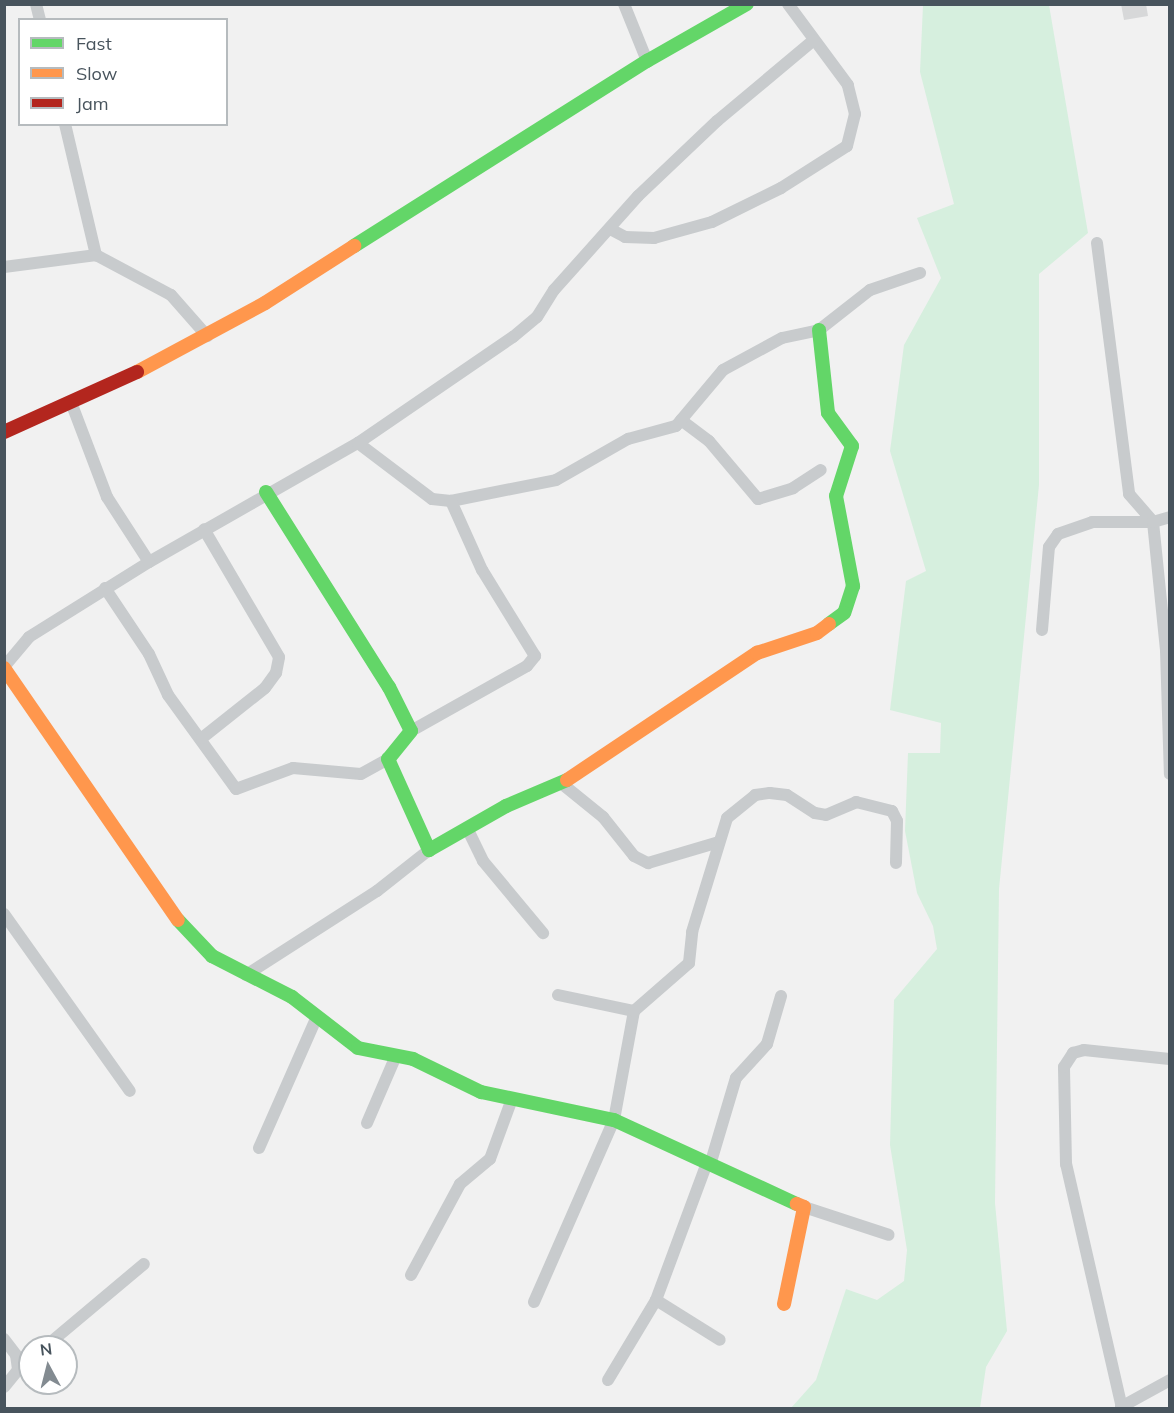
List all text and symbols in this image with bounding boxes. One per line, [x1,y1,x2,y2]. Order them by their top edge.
legend [18,18,228,126]
text: Fast [76,32,112,55]
text: Slow [76,62,117,85]
text: Jam [76,92,109,115]
north arrow [18,1335,78,1395]
text: N [39,1338,53,1360]

